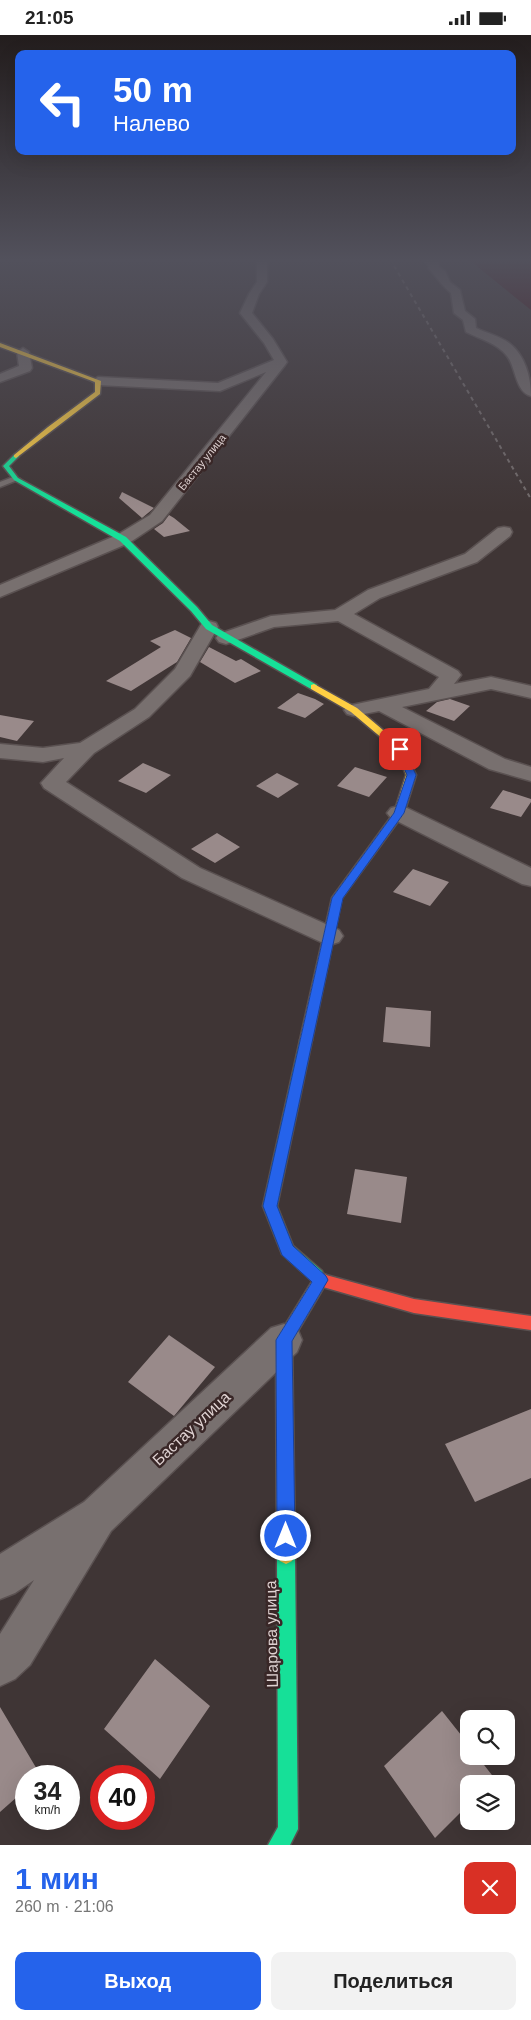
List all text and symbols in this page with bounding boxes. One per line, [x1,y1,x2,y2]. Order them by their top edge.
text: 21:05 [25,7,74,28]
icon: left [30,70,95,135]
text: 50 m [113,70,193,109]
text: Налево [113,111,190,136]
street label: Бастау улица [176,431,229,492]
pin [379,728,421,770]
icon: arrive [386,735,414,763]
street label: Бастау улица [149,1388,234,1469]
position arrow [259,1509,311,1561]
street label: Шарова улица [262,1580,281,1688]
map controls [460,1710,515,1830]
button: search [460,1710,515,1765]
speed limit sign: 40 [90,1765,155,1830]
button: layers [460,1775,515,1830]
text: 34 [34,1777,61,1805]
text: km/h [34,1803,61,1817]
text: 1 мин [15,1862,99,1895]
button: close [464,1862,516,1914]
text: 260 m · 21:06 [15,1898,114,1915]
button: Выход [15,1952,261,2010]
button: Поделиться [271,1952,516,2010]

